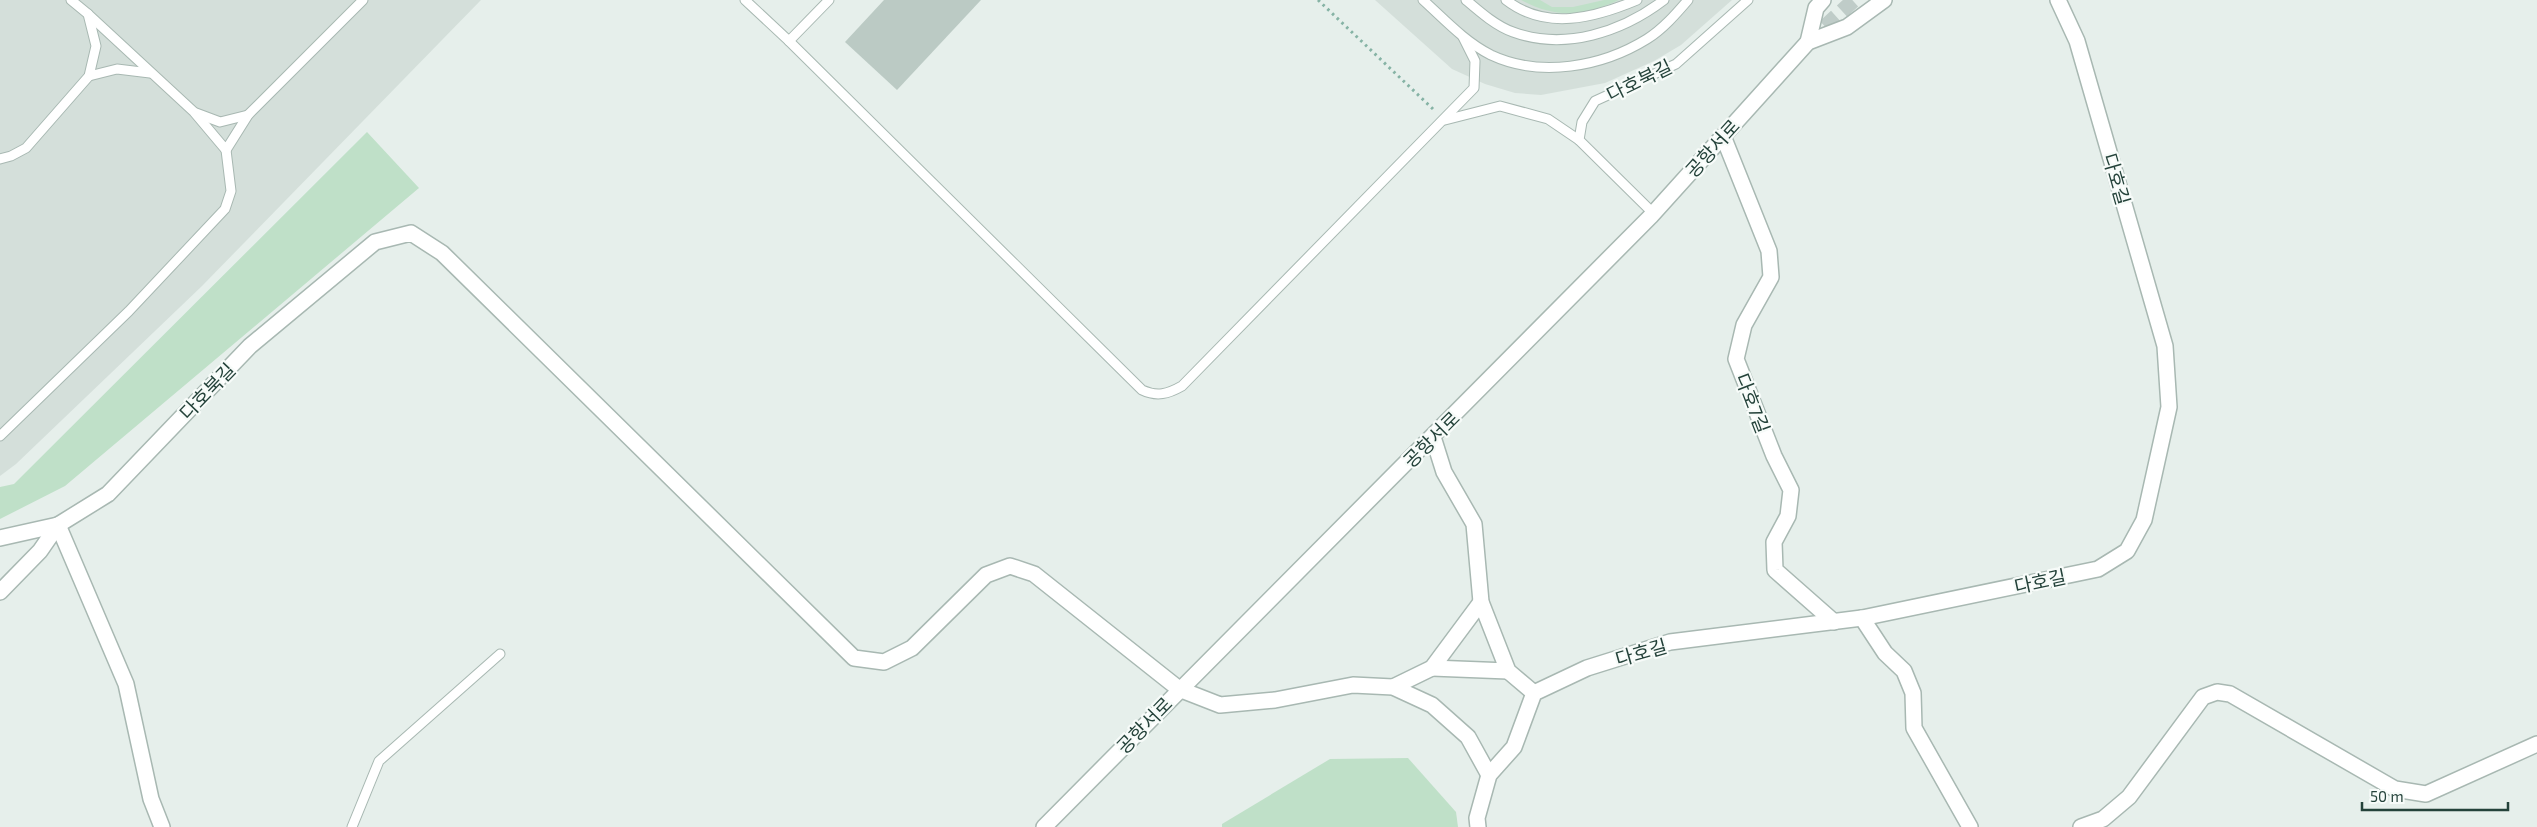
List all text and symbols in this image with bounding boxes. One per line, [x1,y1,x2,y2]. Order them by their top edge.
street label: 다호북길 [1603,54,1675,106]
street label: 공항서로 [1680,114,1744,182]
street label: 다호길 [2099,151,2135,207]
street label: 다호북길 [174,358,240,424]
street label: 다호7길 [1731,370,1775,436]
street label: 공항서로 [1398,406,1464,472]
street label: 다호길 [2012,564,2068,598]
street label: 다호길 [1613,634,1669,670]
street label: 공항서로 [1111,692,1177,758]
scale bar [2362,780,2508,812]
text: 50 m [2370,787,2404,805]

